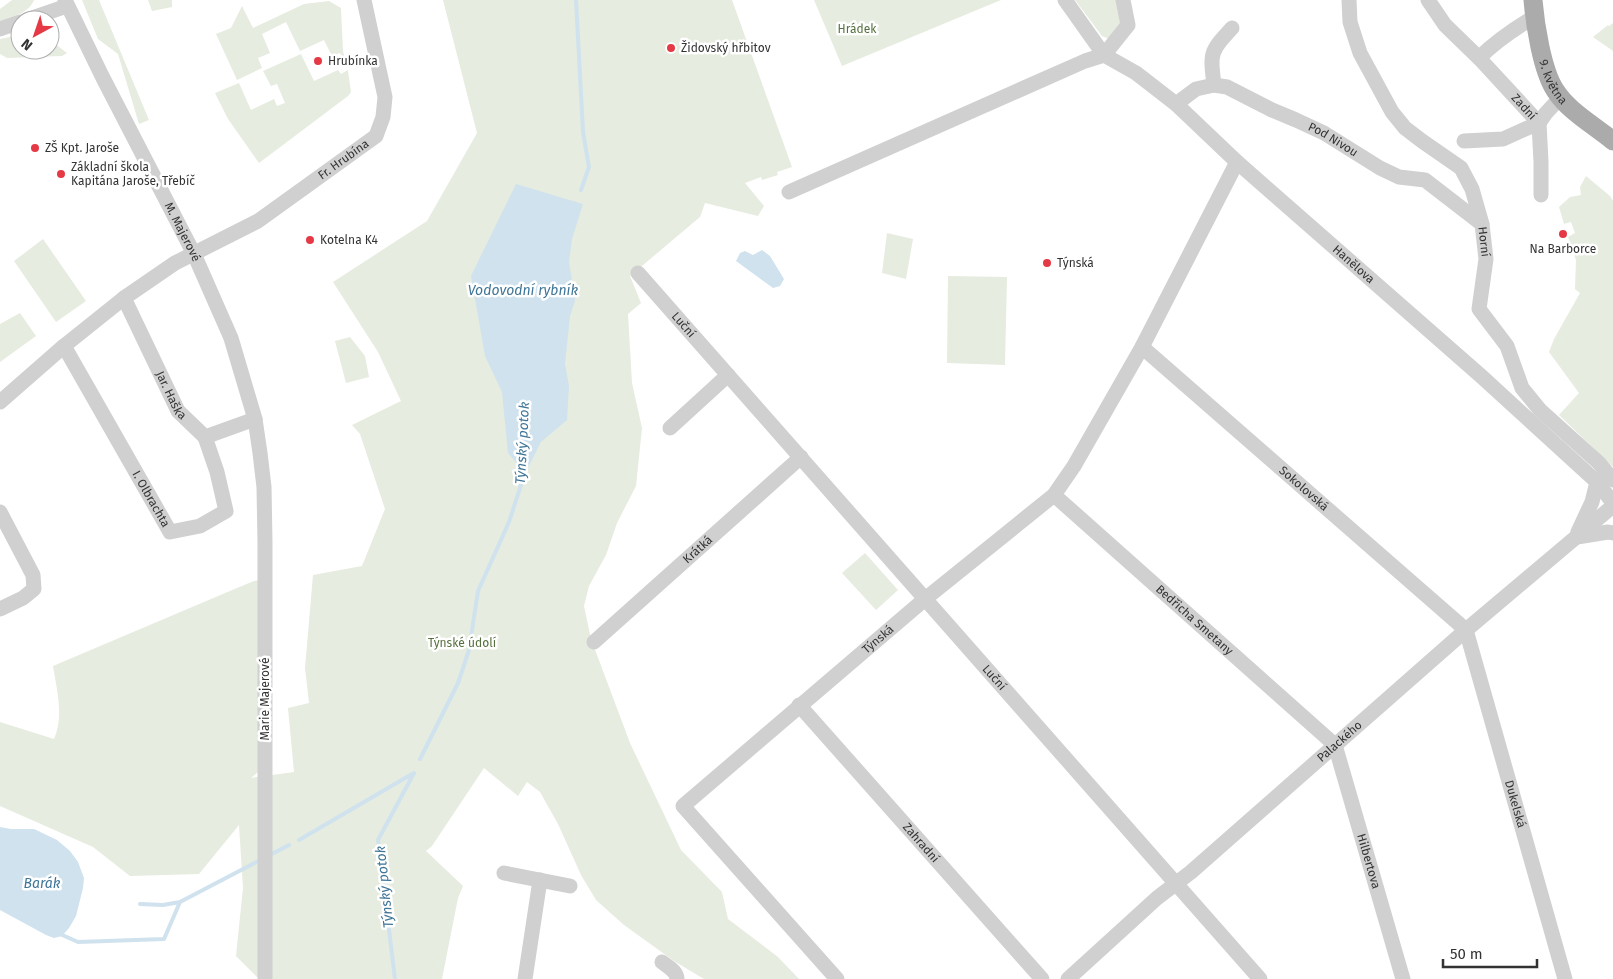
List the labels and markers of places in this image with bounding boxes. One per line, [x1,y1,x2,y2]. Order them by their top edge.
place label: Židovský hřbitov [681,40,771,55]
marker: Židovský hřbitov [665,42,677,54]
place label: Hrubínka [328,54,378,68]
marker: Hrubínka [312,55,324,67]
place label: ZŠ Kpt. Jaroše [45,140,119,155]
marker: ZŠ Kpt. Jaroše [29,142,41,154]
place label: Základní škola Kapitána Jaroše, Třebíč [71,160,195,188]
marker: Základní škola Kapitána Jaroše, Třebíč [55,168,67,180]
marker: Na Barborce [1557,228,1569,240]
place label: Kotelna K4 [320,233,379,247]
marker: Kotelna K4 [304,234,316,246]
place label: Na Barborce [1530,242,1596,256]
place label: Týnská [1057,256,1094,270]
marker: Týnská [1041,257,1053,269]

